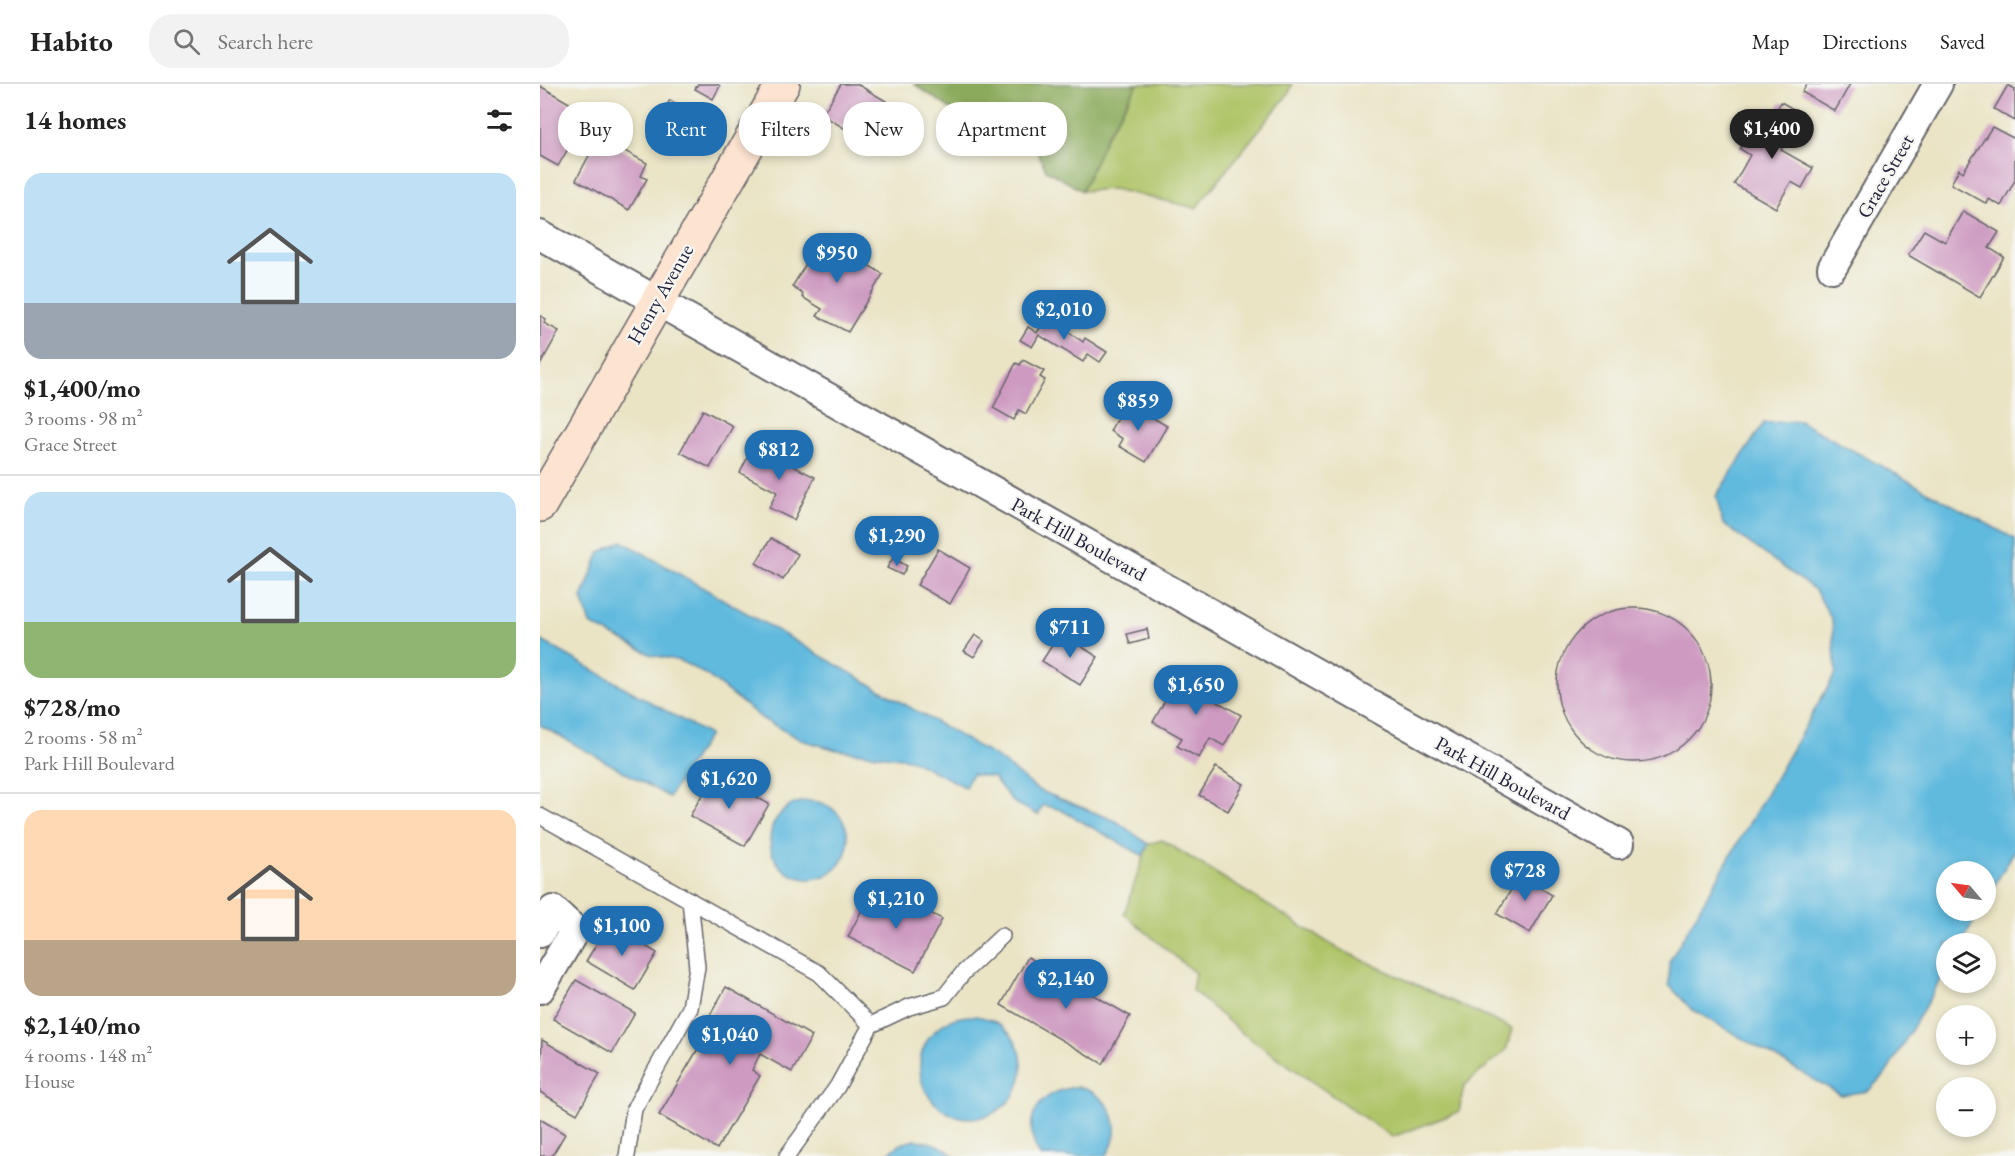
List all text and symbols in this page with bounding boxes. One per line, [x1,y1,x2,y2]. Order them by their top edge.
search box [149,14,569,68]
text: Habito [30,23,113,59]
icon: search [170,25,203,58]
text: Search here [218,27,313,56]
text: Map [1752,28,1789,55]
text: Directions [1822,28,1907,55]
text: Saved [1940,28,1985,55]
chip: Buy [558,102,633,156]
chip: Rent [645,102,727,156]
chip: Filters [739,102,831,156]
chip: New [843,102,924,156]
chip: Apartment [936,102,1067,156]
text: 14 homes [24,103,126,137]
icon: filters [483,104,516,137]
pin: $1,400 [1723,109,1821,160]
text: $1,400 [1744,115,1800,141]
street label: Grace Street [1851,129,1920,223]
icon: home [216,212,324,320]
pin: $950 [801,233,873,284]
street label: Henry Avenue [621,239,699,349]
text: $950 [817,239,857,265]
pin: $2,010 [1015,290,1113,341]
text: $2,010 [1036,296,1092,322]
text: $1,400/mo [24,371,140,405]
pin: $859 [1102,381,1174,432]
text: $859 [1118,387,1158,413]
text: 3 rooms · 98 m² [24,405,143,431]
pin: $812 [743,430,815,481]
text: Grace Street [24,431,117,457]
text: $812 [759,436,799,462]
street label: Park Hill Boulevard [1007,491,1152,587]
pin: $1,290 [848,516,946,567]
text: $1,290 [869,522,925,548]
icon: home [216,531,324,639]
pin: $711 [1034,608,1106,659]
text: $711 [1050,614,1090,640]
pin: $1,650 [1147,665,1245,716]
text: $1,650 [1168,671,1224,697]
text: $728/mo [24,690,120,724]
text: 2 rooms · 58 m² [24,724,143,750]
street label: Park Hill Boulevard [1431,730,1576,826]
text: Park Hill Boulevard [24,750,175,776]
pin: $1,620 [680,759,778,810]
text: $1,620 [701,765,757,791]
icon: home [216,849,324,957]
pin: $728 [1489,851,1561,902]
text: $728 [1505,857,1545,883]
north arrow [1936,861,1996,921]
map controls [1936,861,1996,1137]
pin: $1,210 [847,879,945,930]
text: $1,210 [868,885,924,911]
pin: $1,100 [573,906,671,957]
text: $1,100 [594,912,650,938]
button: layers [1936,933,1996,993]
pin: $2,140 [1017,959,1115,1010]
text: $2,140 [1038,965,1094,991]
button: + [1936,1005,1996,1065]
text: $2,140/mo [24,1008,140,1042]
pin: $1,040 [681,1015,779,1066]
text: $1,040 [702,1021,758,1047]
text: 4 rooms · 148 m² [24,1042,152,1068]
text: House [24,1068,75,1094]
button: − [1936,1077,1996,1137]

